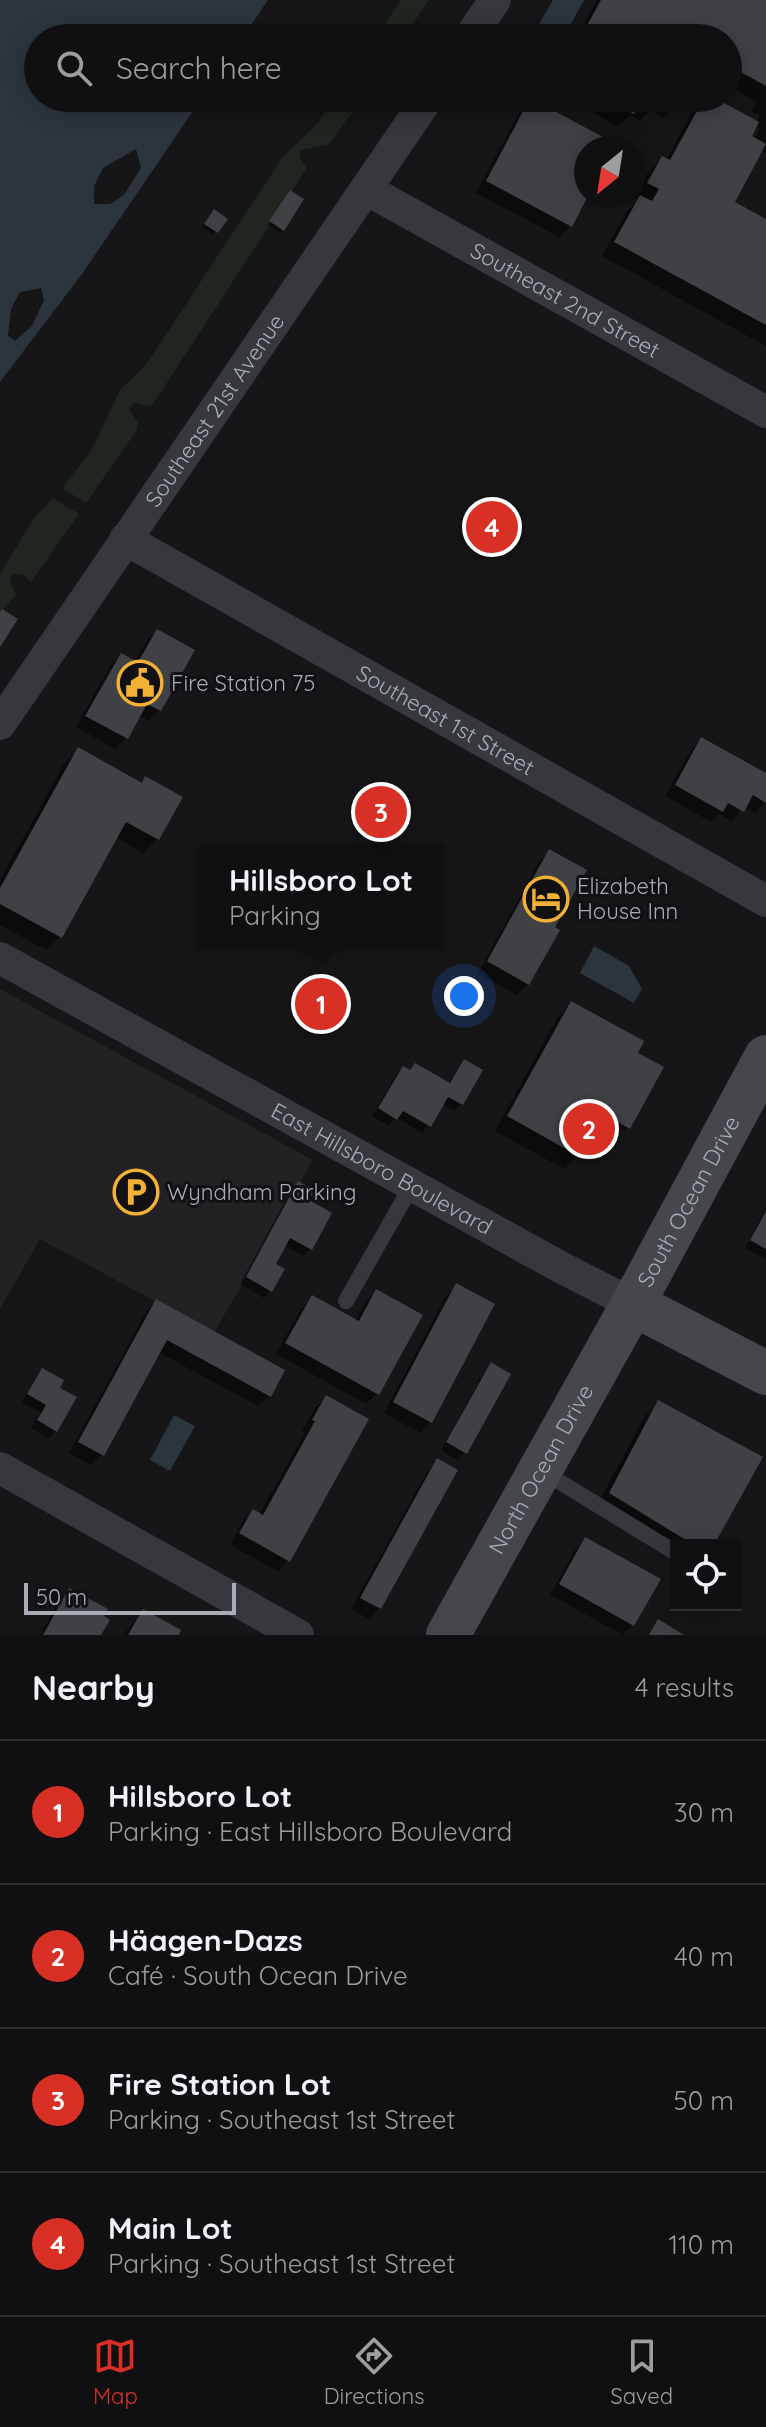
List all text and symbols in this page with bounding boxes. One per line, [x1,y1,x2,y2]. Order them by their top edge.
search box [24,24,742,112]
icon: search [52,46,96,90]
text: Search here [116,49,282,87]
north arrow [574,136,646,208]
street label: Southeast 2nd Street [466,236,665,364]
street label: Southeast 21st Avenue [139,309,290,512]
pin: 4 [466,497,518,557]
public building icon: Fire Station 75 [116,659,164,707]
street label: Southeast 1st Street [351,659,539,781]
place label: Fire Station 75 [171,669,315,697]
pin: 3 [355,782,407,842]
popup [199,844,443,948]
text: Hillsboro Lot [229,861,413,899]
place label: Elizabeth House Inn [577,872,678,925]
hotel icon: Elizabeth House Inn [522,875,570,923]
text: Parking [229,899,321,932]
pin: 1 [295,974,347,1034]
your location [444,976,484,1016]
street label: East Hillsboro Boulevard [266,1096,497,1241]
pin: 2 [563,1099,615,1159]
street label: South Ocean Drive [631,1111,746,1292]
parking icon: Wyndham Parking [112,1168,160,1216]
place label: Wyndham Parking [167,1178,356,1206]
street label: North Ocean Drive [482,1379,599,1559]
map controls [670,1539,742,1611]
button: locate [670,1539,742,1611]
scale bar [24,1579,236,1615]
text: 50 m [36,1583,87,1611]
text: Nearby [32,1666,155,1709]
text: 4 results [635,1671,734,1704]
text: Hillsboro Lot [108,1777,292,1815]
text: 1 [53,1796,63,1829]
text: 30 m [674,1796,734,1829]
text: Parking · East Hillsboro Boulevard [108,1815,512,1848]
text: Häagen-Dazs [108,1921,303,1959]
text: 2 [51,1940,65,1973]
text: 40 m [674,1940,734,1973]
text: Café · South Ocean Drive [108,1959,408,1992]
text: Fire Station Lot [108,2065,332,2103]
text: 3 [51,2084,65,2117]
text: 50 m [674,2084,734,2117]
text: Parking · Southeast 1st Street [108,2103,455,2136]
text: Main Lot [108,2209,233,2247]
text: 4 [50,2228,66,2261]
text: 110 m [668,2228,734,2261]
text: Parking · Southeast 1st Street [108,2247,455,2280]
tab: Map [93,2334,138,2410]
tab: Directions [324,2334,424,2410]
tab: Saved [610,2334,673,2410]

